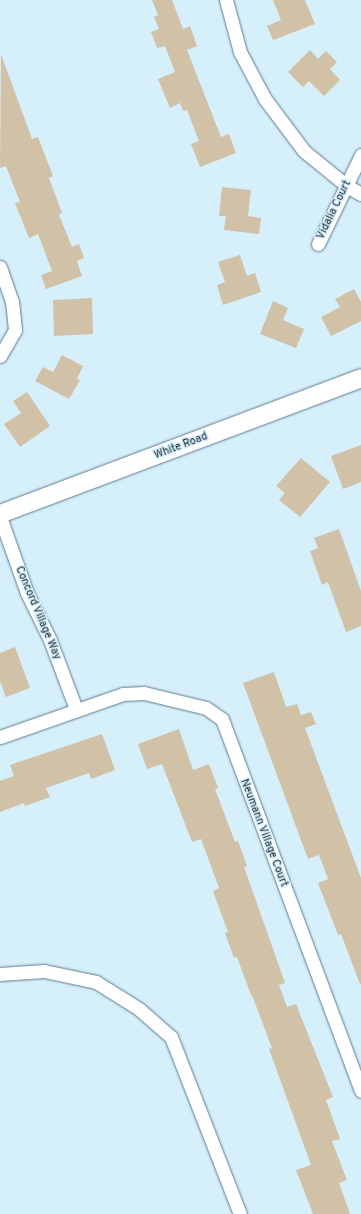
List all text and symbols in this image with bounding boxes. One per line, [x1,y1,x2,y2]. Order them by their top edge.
street label: Vidalia Court [314,178,354,242]
street label: White Road [152,430,210,462]
street label: Concord Village Way [12,564,64,662]
street label: Neumann Village Court [237,777,291,889]

